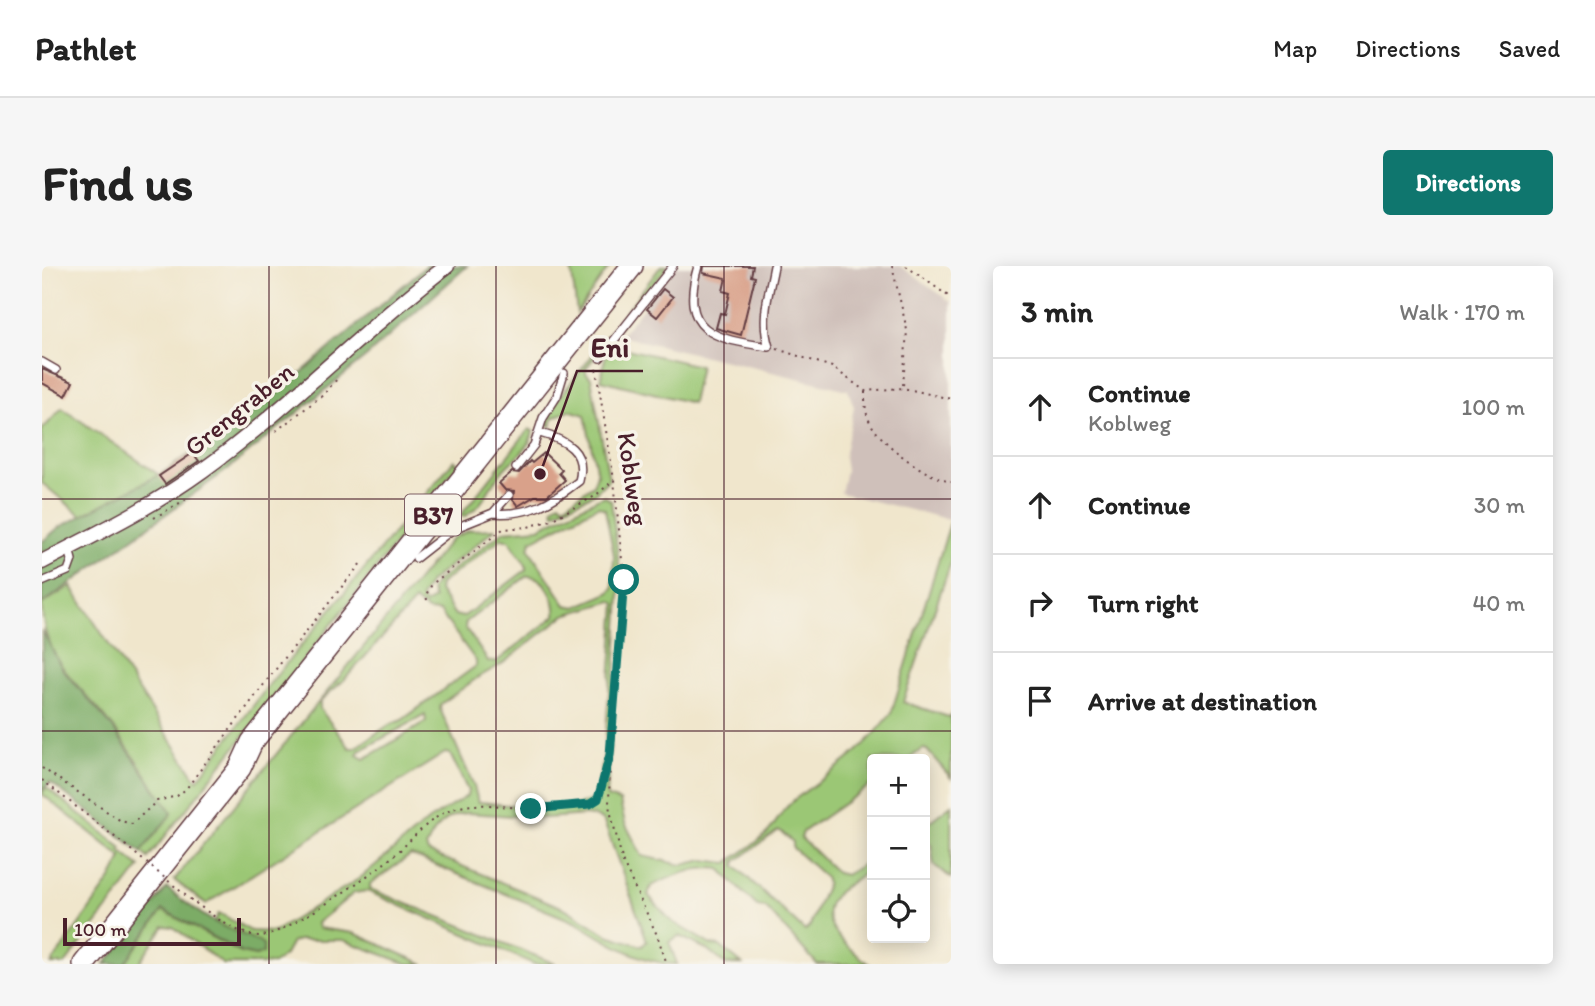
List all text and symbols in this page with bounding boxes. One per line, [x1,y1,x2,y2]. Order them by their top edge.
text: Pathlet [35,29,137,68]
text: Map [1273,34,1317,63]
text: Directions [1355,34,1461,63]
text: Saved [1499,34,1560,63]
button: Directions [1383,150,1553,215]
text: Find us [42,153,193,212]
text: 3 min [1021,293,1093,330]
text: Walk · 170 m [1399,298,1525,326]
callout: Eni [577,322,643,371]
text: Eni [591,330,629,364]
street label: Grengraben [178,355,300,463]
text: Continue [1088,377,1191,409]
icon: ahead [1021,388,1059,426]
text: 100 m [1461,393,1525,421]
text: Koblweg [1088,409,1171,437]
street label: Koblweg [611,430,655,528]
icon: ahead [1021,486,1059,524]
text: Continue [1088,489,1191,521]
text: 30 m [1474,491,1525,519]
road number: B37 [405,494,461,536]
route start [608,564,639,595]
icon: right [1021,584,1059,622]
text: Turn right [1088,587,1199,619]
text: 40 m [1472,589,1525,617]
icon: arrive [1021,682,1059,720]
text: Arrive at destination [1088,685,1317,717]
map controls [867,754,930,943]
button: + [867,754,930,817]
route end [515,793,546,824]
button: − [867,817,930,880]
button: locate [867,880,930,943]
scale bar [63,915,242,947]
text: 100 m [74,918,126,941]

